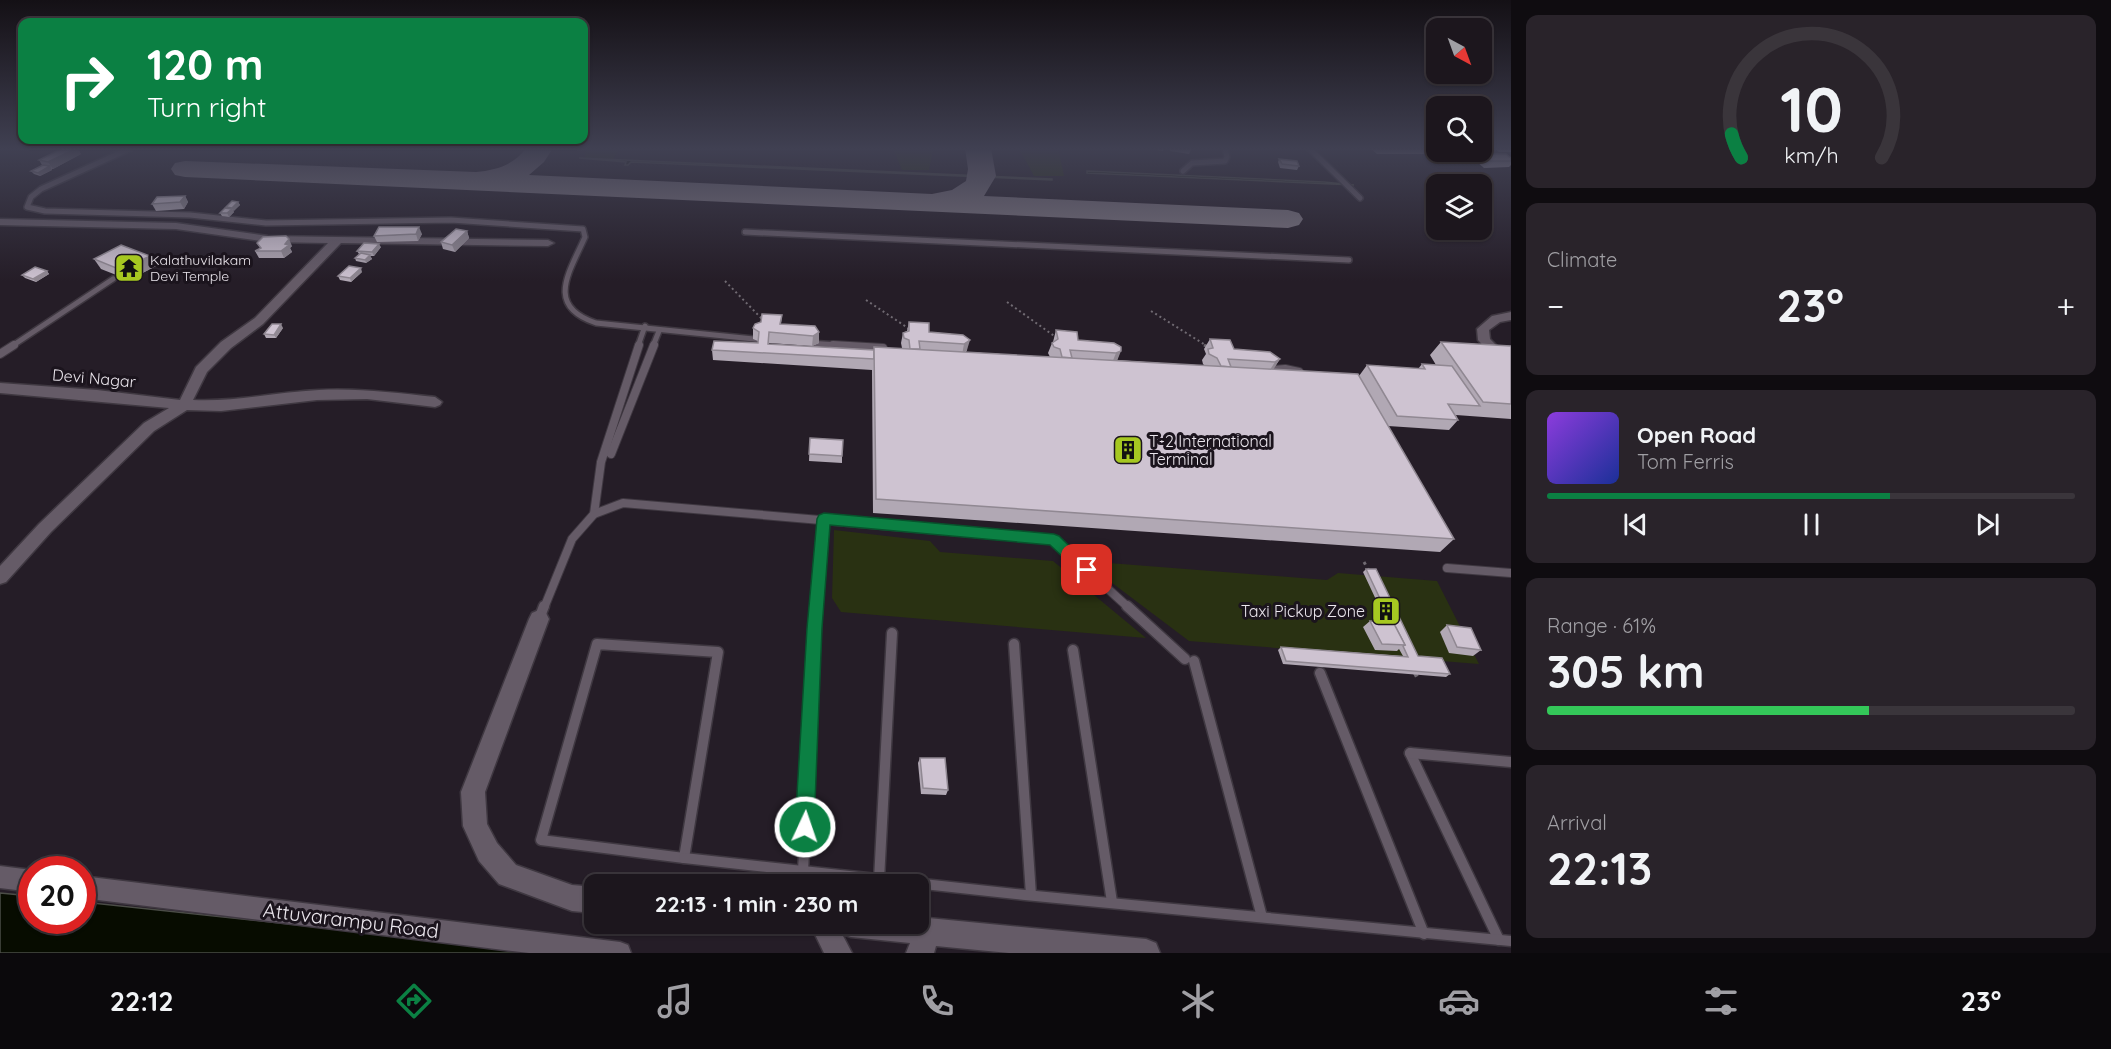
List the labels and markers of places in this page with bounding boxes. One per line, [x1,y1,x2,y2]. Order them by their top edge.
place label: Kalathuvilakam Devi Temple [150,251,251,285]
temple icon: Kalathuvilakam Devi Temple [113,252,145,284]
place label: T-2 International Terminal [1149,431,1272,469]
building icon: T-2 International Terminal [1112,434,1144,466]
pin [1061,544,1112,595]
building icon: Taxi Pickup Zone [1370,595,1402,627]
place label: Taxi Pickup Zone [1241,601,1365,621]

